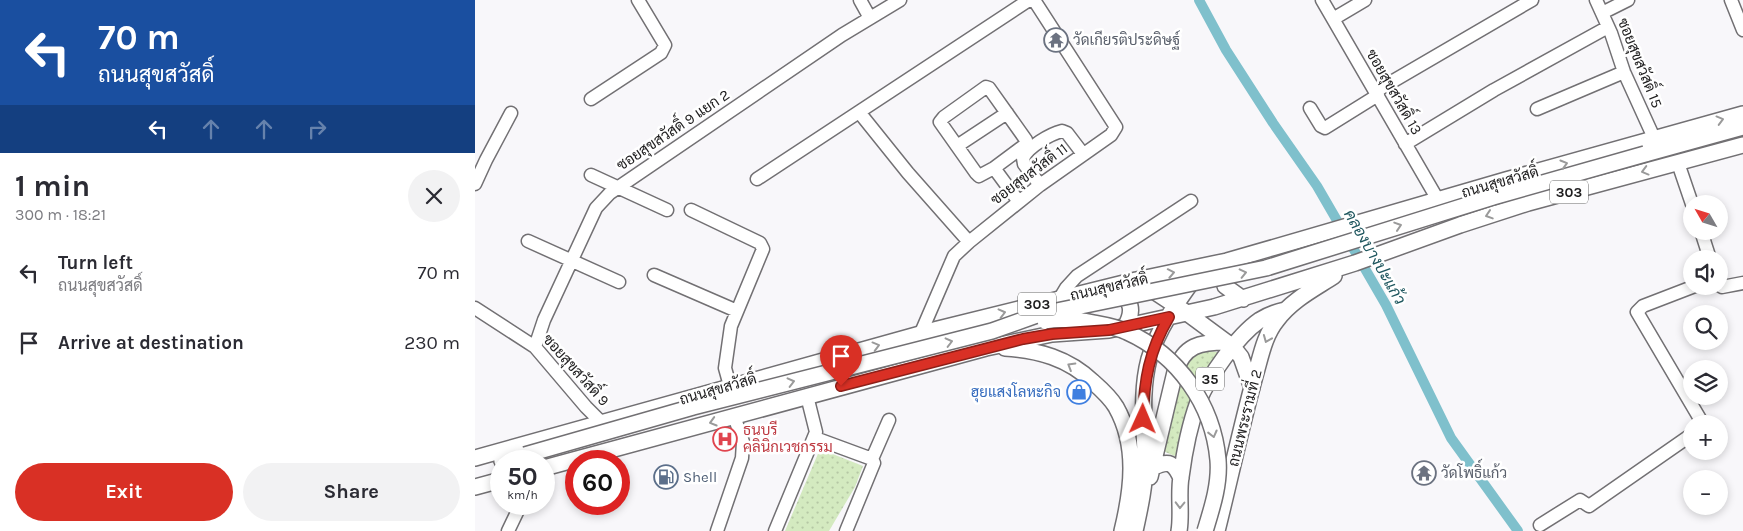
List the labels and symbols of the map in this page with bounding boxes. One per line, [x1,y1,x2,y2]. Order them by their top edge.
street label: ซอยสุขสวัสดิ์ 15 [1612,13,1672,111]
temple icon: วัดเกียรติประดิษฐ์ [1043,27,1069,53]
place label: วัดเกียรติประดิษฐ์ [1073,30,1180,50]
street label: ซอยสุขสวัสดิ์ 13 [1361,43,1431,139]
street label: ซอยสุขสวัสดิ์ 9 แยก 2 [610,80,734,176]
one-way arrow [1716,115,1725,126]
street label: ซอยสุขสวัสดิ์ 11 [983,134,1072,210]
street label: ถนนสุขสวัสดิ์ [1458,156,1541,204]
one-way arrow [1559,159,1567,169]
one-way arrow [1642,166,1650,176]
road number: 303 [1550,180,1588,203]
north arrow [1683,195,1727,240]
water label: คลองบางปะแก้ว [1340,205,1412,308]
one-way arrow [1485,209,1493,219]
one-way arrow [1394,222,1402,232]
street label: ถนนสุขสวัสดิ์ [1067,263,1150,307]
one-way arrow [1238,268,1247,279]
one-way arrow [1167,269,1176,279]
road number: 303 [1018,292,1056,316]
one-way arrow [998,308,1007,319]
street label: ซอยสุขสวัสดิ์ 9 [538,326,618,411]
one-way arrow [1262,334,1273,343]
pin [820,335,862,386]
one-way arrow [944,337,953,348]
one-way arrow [871,342,880,352]
one-way arrow [1068,362,1077,372]
street label: ถนนสุขสวัสดิ์ [676,363,759,411]
street label: ถนนพระรามที่ 2 [1218,366,1266,469]
road number: 35 [1196,368,1224,390]
one-way arrow [787,377,796,388]
shop icon: ฮุยแสงโลหะกิจ [1066,379,1092,405]
place label: ฮุยแสงโลหะกิจ [971,382,1061,403]
position arrow [1116,392,1168,444]
one-way arrow [709,416,718,426]
place label: ธนบุรี คลินิกเวชกรรม [743,420,833,456]
hospital icon: ธนบุรี คลินิกเวชกรรม [712,426,738,452]
one-way arrow [1207,430,1218,439]
speed limit sign: 60 [565,450,630,515]
place label: วัดโพธิ์แก้ว [1441,458,1507,482]
temple icon: วัดโพธิ์แก้ว [1411,460,1437,486]
fuel station icon: Shell [653,464,679,490]
place label: Shell [683,468,717,486]
one-way arrow [1175,502,1185,509]

